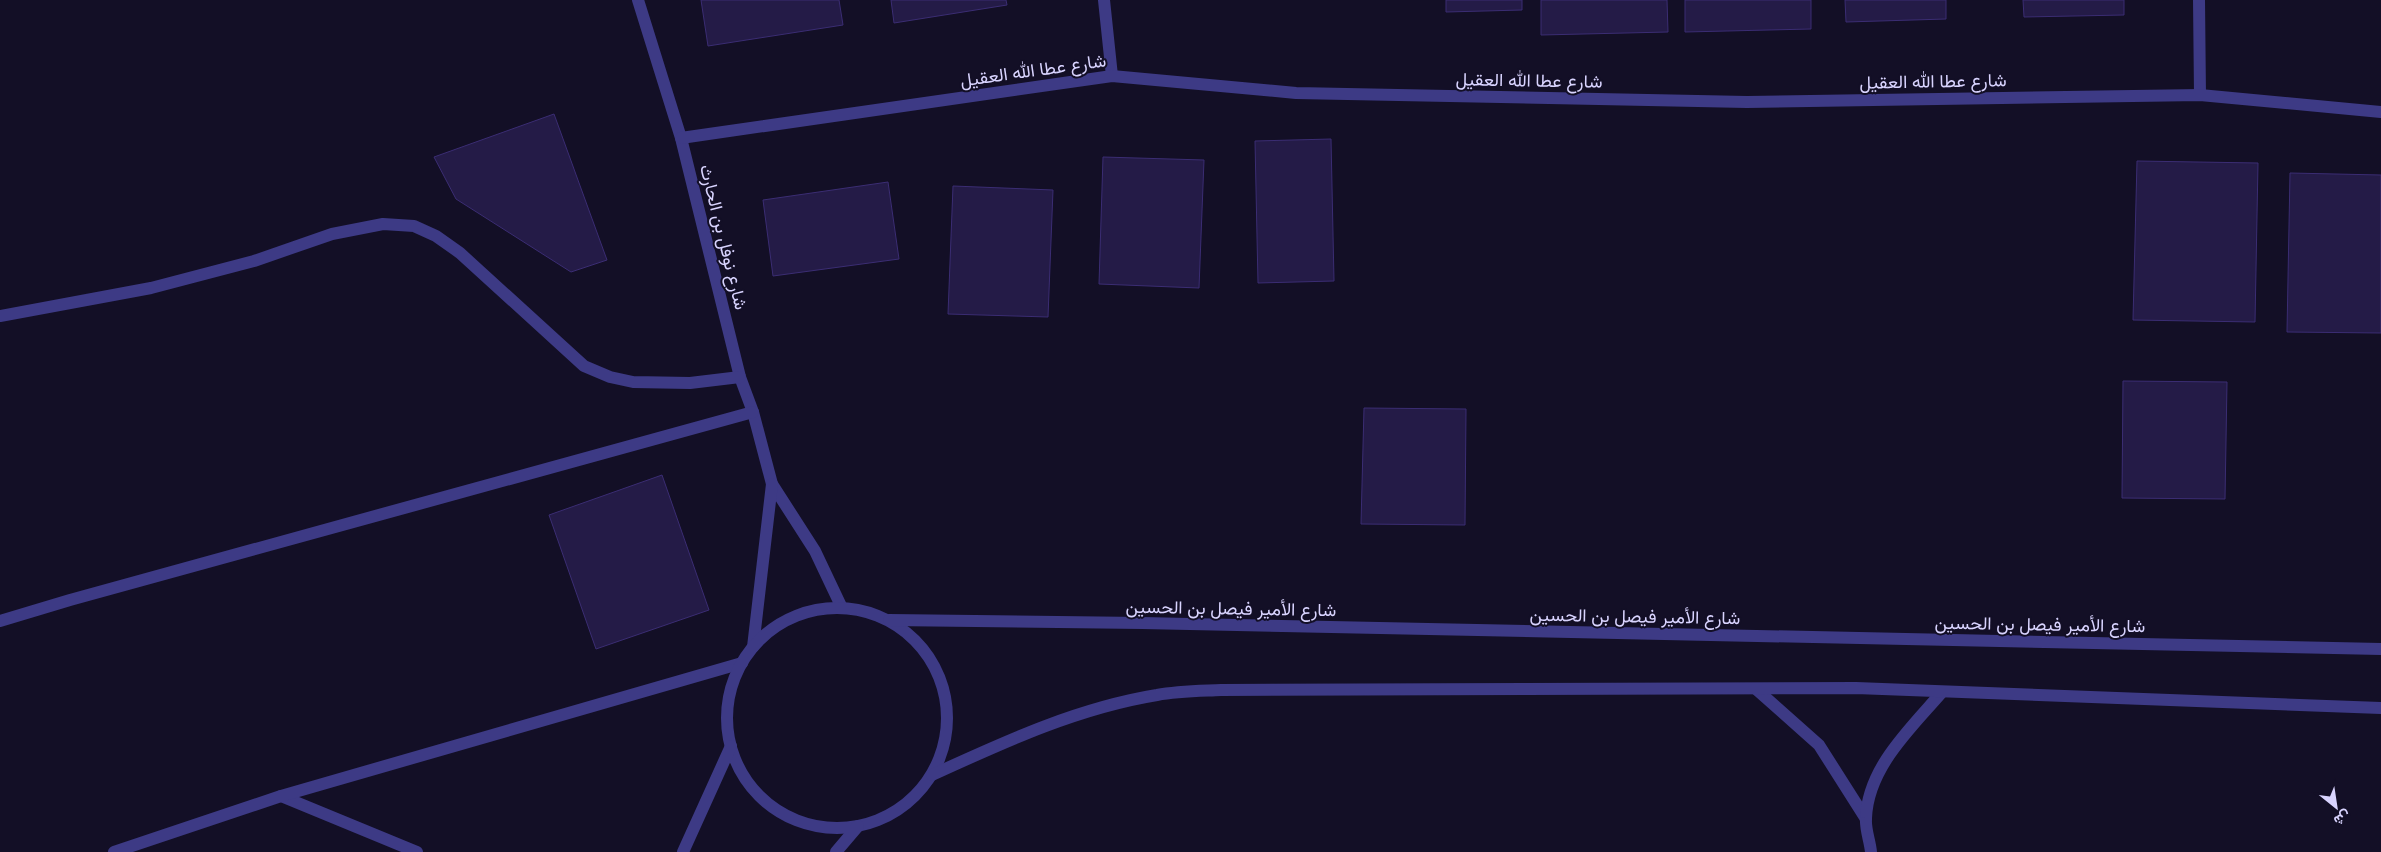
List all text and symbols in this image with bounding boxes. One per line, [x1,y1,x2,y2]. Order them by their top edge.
street label: شارع عطا الله العقيل [959,48,1108,93]
street label: شارع عطا الله العقيل [1455,67,1603,94]
street label: شارع عطا الله العقيل [1859,68,2007,95]
street label: شارع نوفل بن الحارث [694,162,753,312]
street label: شارع الأمير فيصل بن الحسين [1125,595,1337,622]
street label: شارع الأمير فيصل بن الحسين [1529,603,1741,630]
street label: شارع الأمير فيصل بن الحسين [1934,611,2146,638]
north arrow [2311,782,2361,832]
text: ش [2331,806,2354,830]

